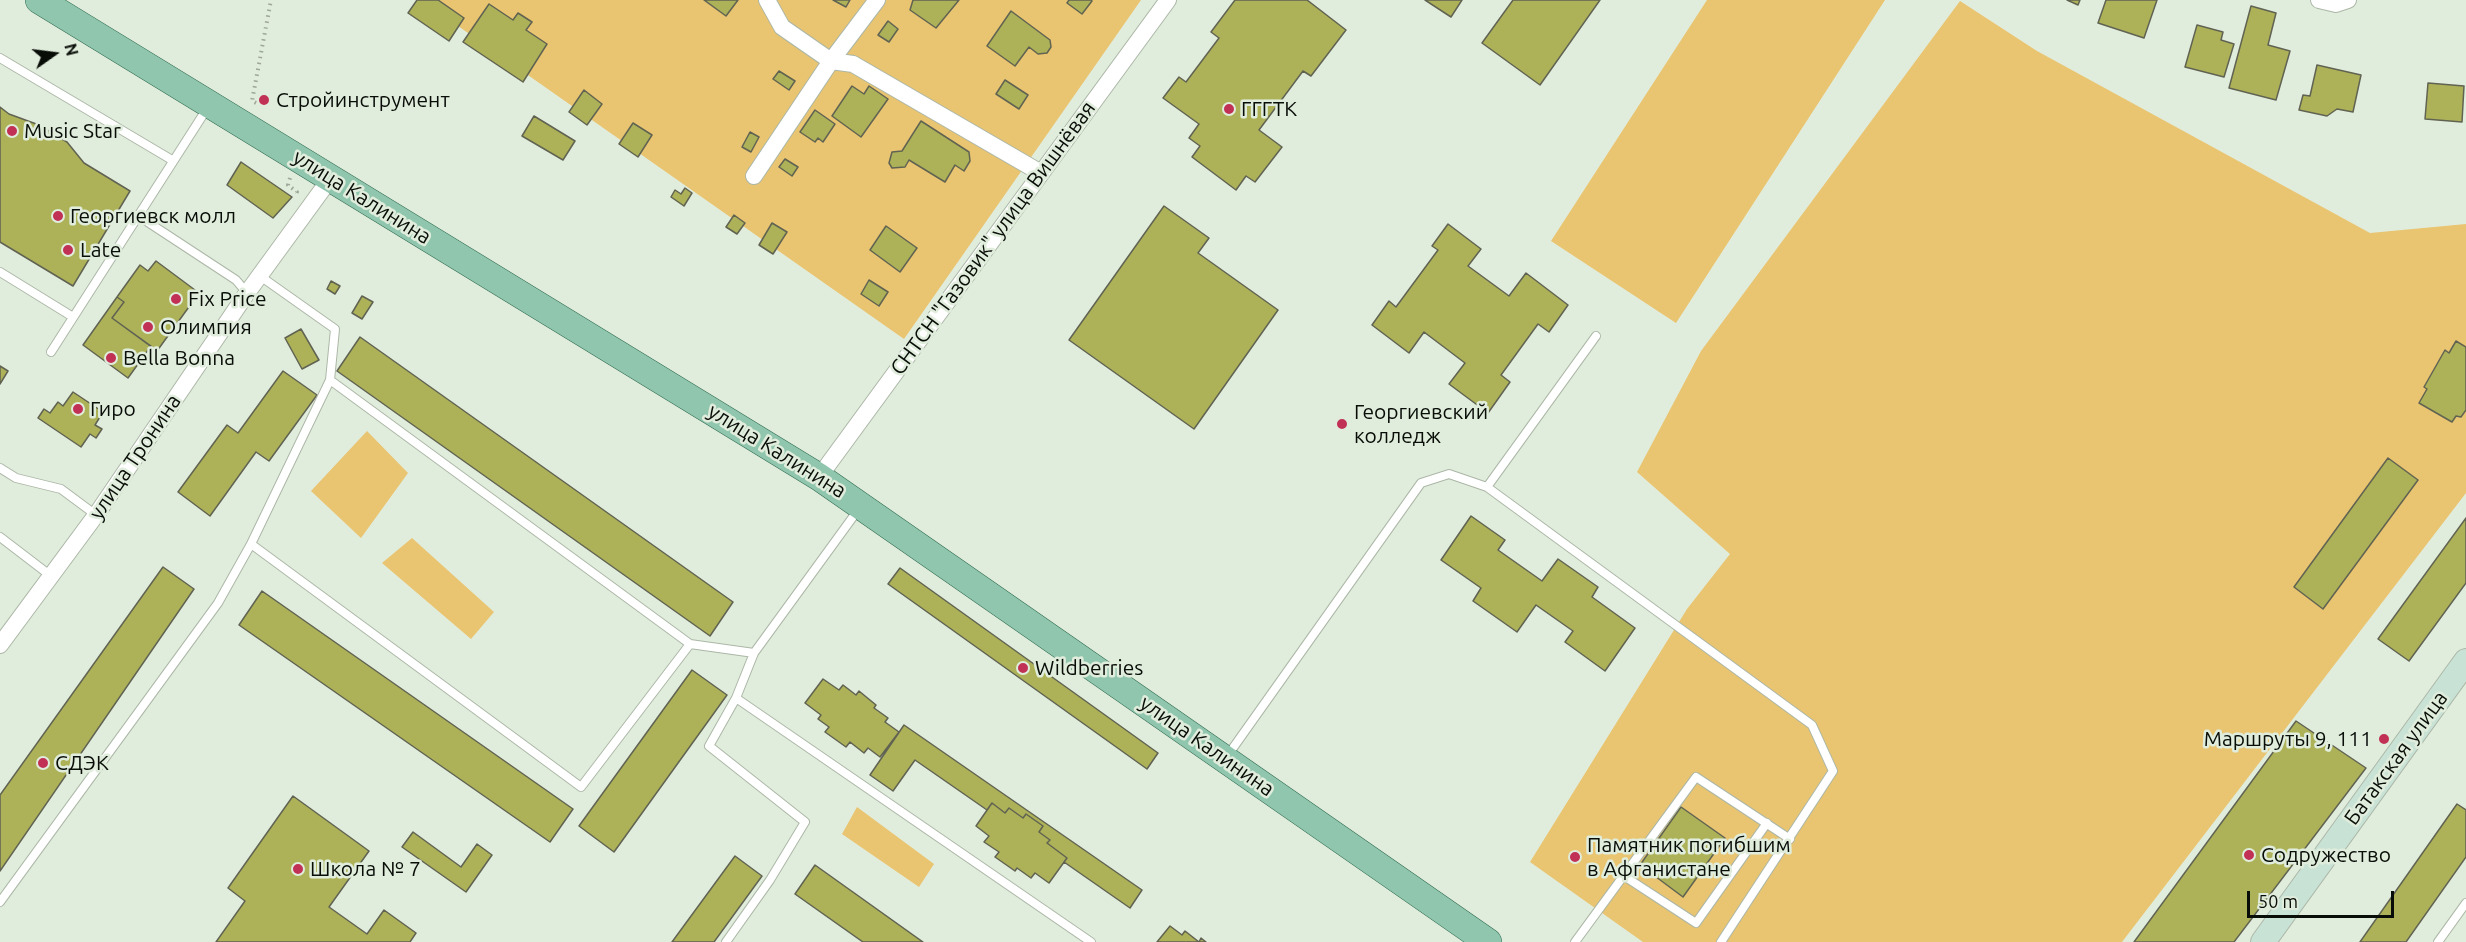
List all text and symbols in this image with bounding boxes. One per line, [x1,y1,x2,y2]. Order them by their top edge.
north arrow [24,24,84,84]
text: N [61,42,82,58]
place label: Стройинструмент [276,87,450,113]
marker: Стройинструмент [257,93,271,107]
street label: СНТСН "Газовик" улица Вишнёвая [885,96,1101,380]
place label: ГГГТК [1241,96,1297,122]
marker: ГГГТК [1222,102,1236,116]
place label: Music Star [24,118,121,144]
marker: Music Star [5,124,19,138]
street label: улица Калинина [288,144,436,250]
place label: Георгиевск молл [70,203,236,229]
marker: Георгиевск молл [51,209,65,223]
place label: Late [80,237,121,263]
marker: Late [61,243,75,257]
place label: Fix Price [188,286,266,312]
marker: Fix Price [169,292,183,306]
place label: Олимпия [160,314,252,340]
marker: Олимпия [141,320,155,334]
place label: Bella Bonna [123,345,235,371]
marker: Bella Bonna [104,351,118,365]
street label: улица Тронина [84,390,186,524]
place label: Гиро [90,396,136,422]
street label: улица Калинина [703,398,851,504]
place label: Георгиевский колледж [1354,399,1488,449]
marker: Гиро [71,402,85,416]
marker: Георгиевский колледж [1335,417,1349,431]
place label: Wildberries [1035,655,1143,681]
marker: Wildberries [1016,661,1030,675]
street label: Батакская улица [2339,686,2453,830]
street label: улица Калинина [1135,690,1279,802]
place label: Маршруты 9, 111 [2204,726,2372,752]
marker: Маршруты 9, 111 [2377,732,2391,746]
place label: СДЭК [55,750,109,776]
marker: СДЭК [36,756,50,770]
place label: Памятник погибшим в Афганистане [1587,832,1791,882]
place label: Содружество [2261,842,2391,868]
marker: Содружество [2242,848,2256,862]
marker: Памятник погибшим в Афганистане [1568,850,1582,864]
place label: Школа № 7 [310,856,421,882]
marker: Школа № 7 [291,862,305,876]
scale bar [2250,879,2397,917]
text: 50 m [2258,891,2298,911]

